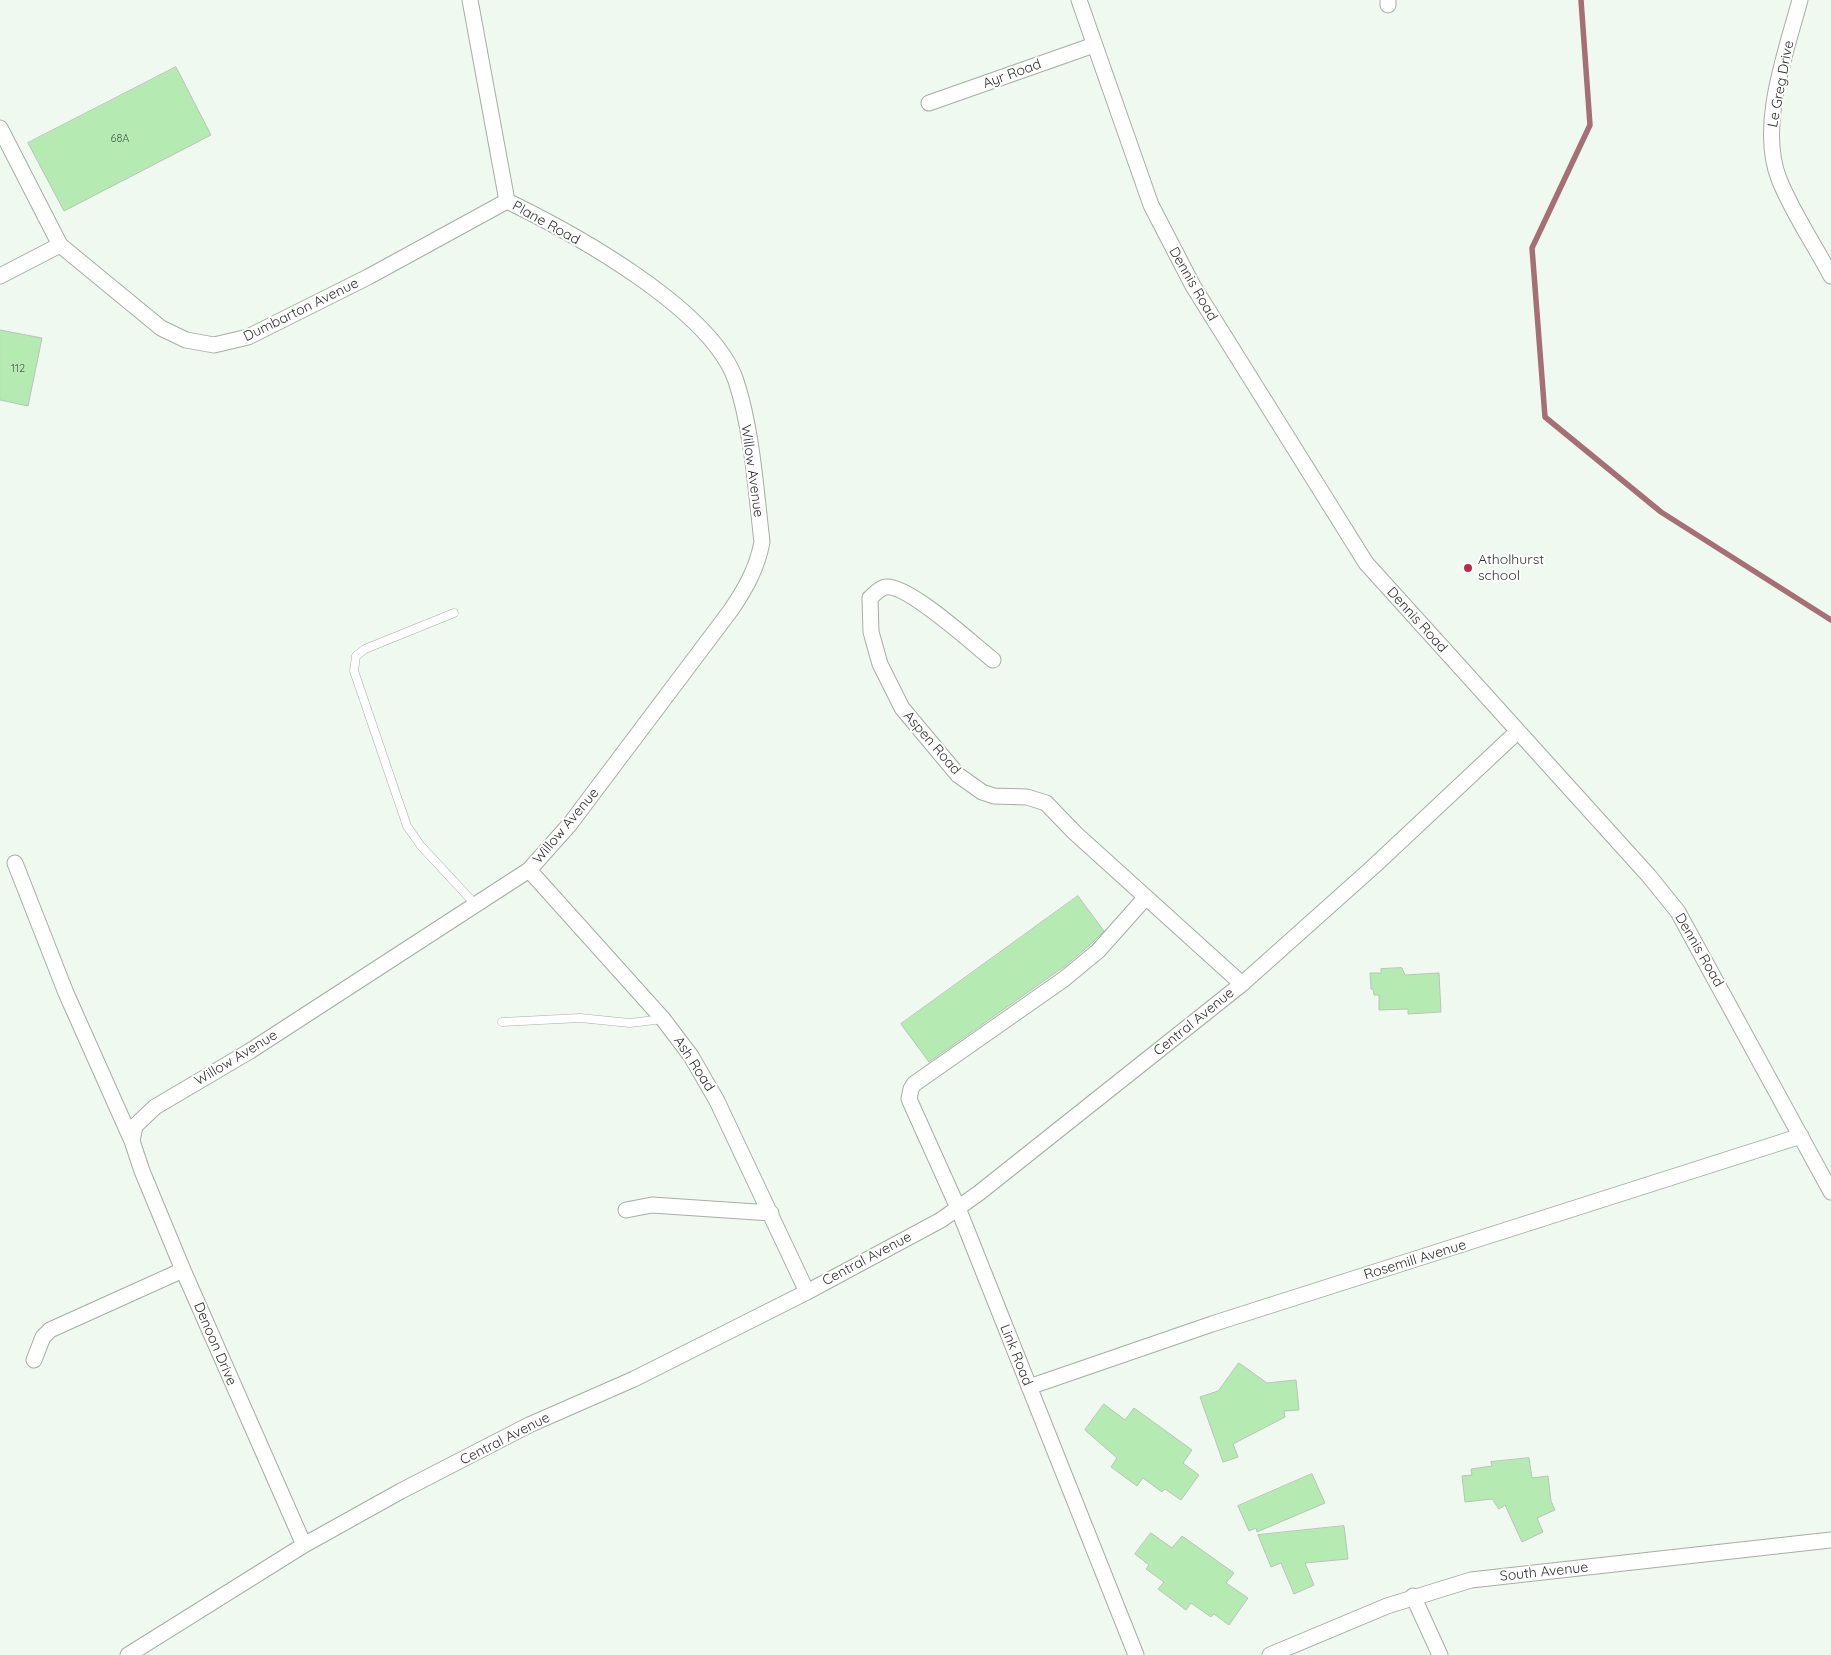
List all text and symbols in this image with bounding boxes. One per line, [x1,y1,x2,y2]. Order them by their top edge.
street label: Le Greg Drive [1764,39,1798,129]
street label: Ayr Road [981,56,1043,92]
house number: 68A [111,132,129,146]
street label: Plane Road [509,198,583,248]
street label: Dennis Road [1165,244,1221,324]
street label: Dumbarton Avenue [241,275,361,345]
house number: 112 [11,362,25,376]
street label: Willow Avenue [737,424,767,518]
place label: Atholhurst school [1478,552,1544,584]
marker: Atholhurst school [1462,562,1474,574]
street label: Dennis Road [1383,584,1451,656]
street label: Aspen Road [900,708,964,778]
street label: Willow Avenue [530,785,602,867]
street label: Dennis Road [1671,910,1727,990]
street label: Central Avenue [1150,984,1238,1060]
street label: Willow Avenue [192,1027,280,1089]
street label: Ash Road [670,1033,718,1095]
street label: Central Avenue [820,1228,914,1290]
street label: Rosemill Avenue [1362,1236,1468,1284]
street label: Denoon Drive [190,1300,240,1388]
street label: Link Road [996,1322,1036,1388]
street label: Central Avenue [457,1409,553,1469]
street label: South Avenue [1499,1559,1589,1585]

